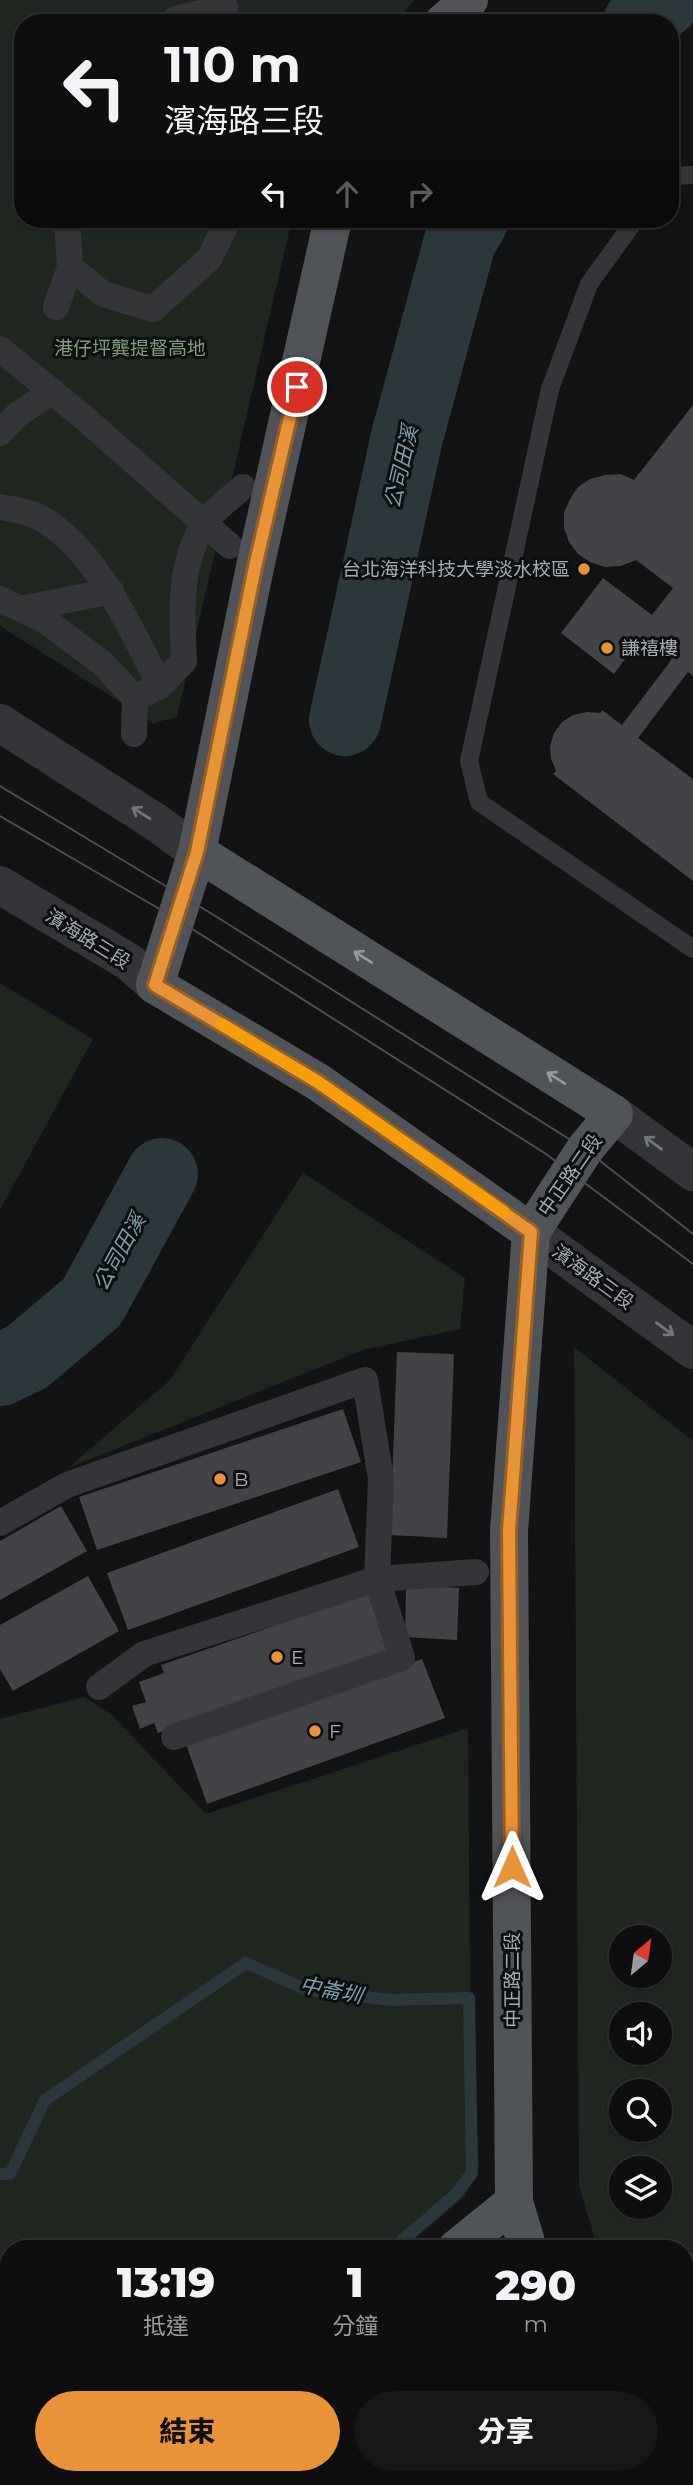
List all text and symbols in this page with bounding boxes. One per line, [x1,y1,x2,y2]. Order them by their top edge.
text: 110 m [164,35,301,94]
icon: left [49,42,140,133]
text: 濱海路三段 [164,101,324,140]
icon: left [255,175,293,213]
icon: ahead [328,175,366,213]
icon: right [401,175,439,213]
park label: 港仔坪龔提督高地 [54,337,206,360]
pin [267,357,327,417]
icon: arrive [278,368,316,406]
water label: 公司田溪 [379,420,423,511]
place label: 台北海洋科技大學淡水校區 [342,558,570,581]
marker: 台北海洋科技大學淡水校區 [576,561,592,577]
place label: 謙禧樓 [621,637,678,660]
marker: 謙禧樓 [599,640,615,656]
one-way arrow [131,805,151,819]
street label: 濱海路三段 [42,904,134,974]
one-way arrow [354,950,374,964]
one-way arrow [546,1071,566,1085]
street label: 中正路二段 [533,1129,607,1221]
one-way arrow [644,1136,663,1150]
water label: 公司田溪 [88,1207,152,1295]
street label: 濱海路三段 [548,1240,638,1314]
one-way arrow [655,1322,674,1337]
place label: B [234,1468,248,1491]
marker: B [212,1471,228,1487]
place label: E [291,1646,304,1669]
marker: E [269,1649,285,1665]
place label: F [329,1720,341,1743]
marker: F [307,1723,323,1739]
position arrow [475,1830,549,1904]
north arrow [609,1925,672,1988]
map controls [609,1925,672,2219]
street label: 中正路二段 [501,1932,524,2028]
water label: 中崙圳 [298,1972,367,2009]
button: sound [609,2002,672,2065]
button: search [609,2079,672,2142]
button: layers [609,2156,672,2219]
text: 13:19 [117,2256,215,2308]
text: 1 [347,2256,364,2308]
text: 290 [495,2259,576,2311]
text: m [523,2310,548,2338]
text: 抵達 [143,2312,189,2340]
text: 分鐘 [332,2312,378,2340]
button: 結束 [35,2391,340,2471]
button: 分享 [354,2391,658,2471]

